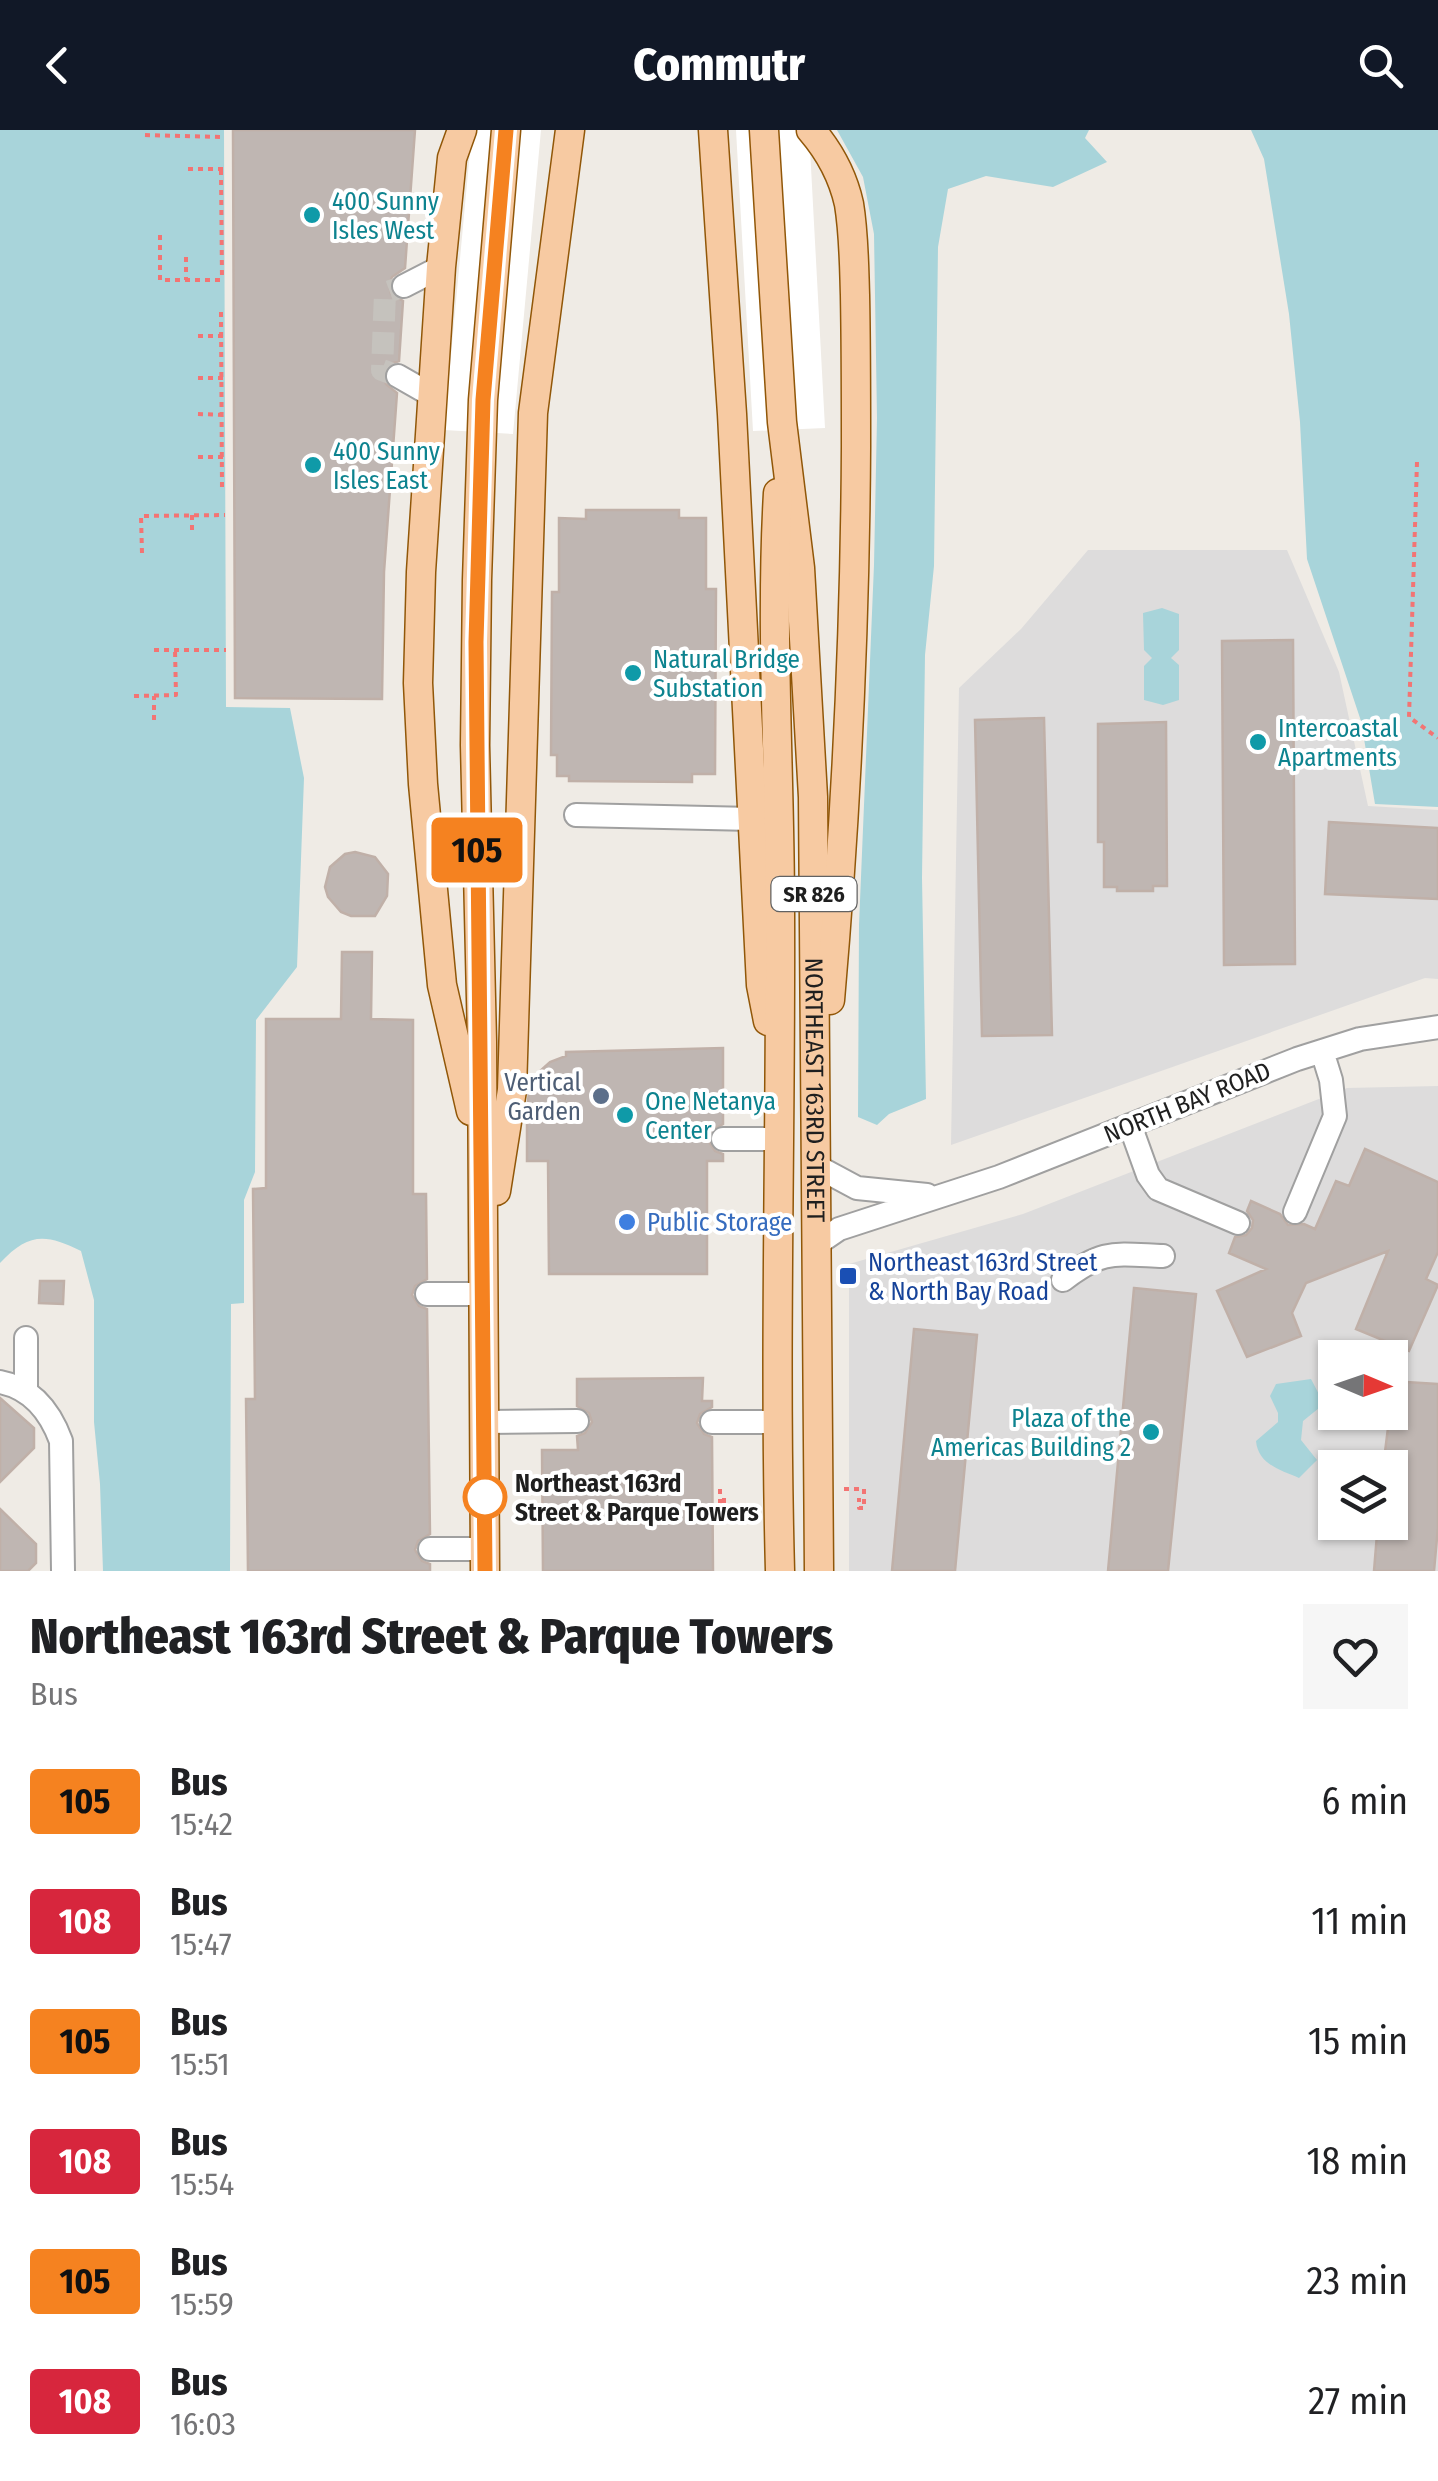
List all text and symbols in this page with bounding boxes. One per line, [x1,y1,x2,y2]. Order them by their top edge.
icon: back [30,38,85,93]
text: Commutr [633,38,805,92]
icon: search [1353,38,1408,93]
place label: 400 Sunny Isles West [332,187,439,246]
marker: 400 Sunny Isles West [301,204,323,226]
place label: 400 Sunny Isles East [333,437,440,496]
marker: 400 Sunny Isles East [302,454,324,476]
place label: Natural Bridge Substation [653,645,800,704]
marker: Natural Bridge Substation [622,662,644,684]
place label: Intercoastal Apartments [1278,714,1399,773]
marker: Intercoastal Apartments [1247,731,1269,753]
line badge: 105 [420,818,534,882]
text: 105 [451,829,503,871]
road number: SR 826 [772,877,856,911]
street label: NORTHEAST 163RD STREET [798,958,830,1223]
street label: NORTH BAY ROAD [1100,1056,1275,1150]
place label: Vertical Garden [504,1068,581,1127]
marker: Vertical Garden [590,1085,612,1107]
place label: One Netanya Center [645,1087,776,1146]
marker: One Netanya Center [614,1104,636,1126]
place label: Public Storage [647,1208,792,1238]
marker: Public Storage [616,1211,638,1233]
place label: Northeast 163rd Street & North Bay Road [868,1248,1098,1307]
marker: Northeast 163rd Street & North Bay Road [837,1265,859,1287]
north arrow [1318,1340,1408,1430]
map controls [1318,1340,1408,1540]
place label: Plaza of the Americas Building 2 [931,1404,1131,1463]
marker: Plaza of the Americas Building 2 [1140,1421,1162,1443]
button: layers [1318,1450,1408,1540]
place label: Northeast 163rd Street & Parque Towers [515,1469,759,1528]
marker: Northeast 163rd Street & Parque Towers [464,1476,506,1518]
button: heart [1303,1604,1408,1709]
text: Northeast 163rd Street & Parque Towers [30,1608,833,1666]
text: Bus [30,1675,78,1713]
text: Bus [170,1759,228,1805]
text: 6 min [1321,1778,1408,1824]
text: 105 [59,1780,111,1822]
text: 15:42 [170,1805,233,1843]
text: Bus [170,1879,228,1925]
text: 11 min [1311,1898,1408,1944]
text: 108 [59,1900,111,1942]
text: 15:47 [170,1925,232,1963]
text: Bus [170,1999,228,2045]
text: 15 min [1308,2018,1408,2064]
text: 105 [59,2020,111,2062]
text: 15:51 [170,2045,230,2083]
text: Bus [170,2119,228,2165]
text: 18 min [1306,2138,1408,2184]
text: 108 [59,2140,111,2182]
text: 15:54 [170,2165,234,2203]
text: Bus [170,2239,228,2285]
text: 23 min [1306,2258,1408,2304]
text: 105 [59,2260,111,2302]
text: 15:59 [170,2285,234,2323]
text: Bus [170,2359,228,2405]
text: 27 min [1308,2378,1408,2424]
text: 108 [59,2380,111,2422]
text: 16:03 [170,2405,236,2443]

